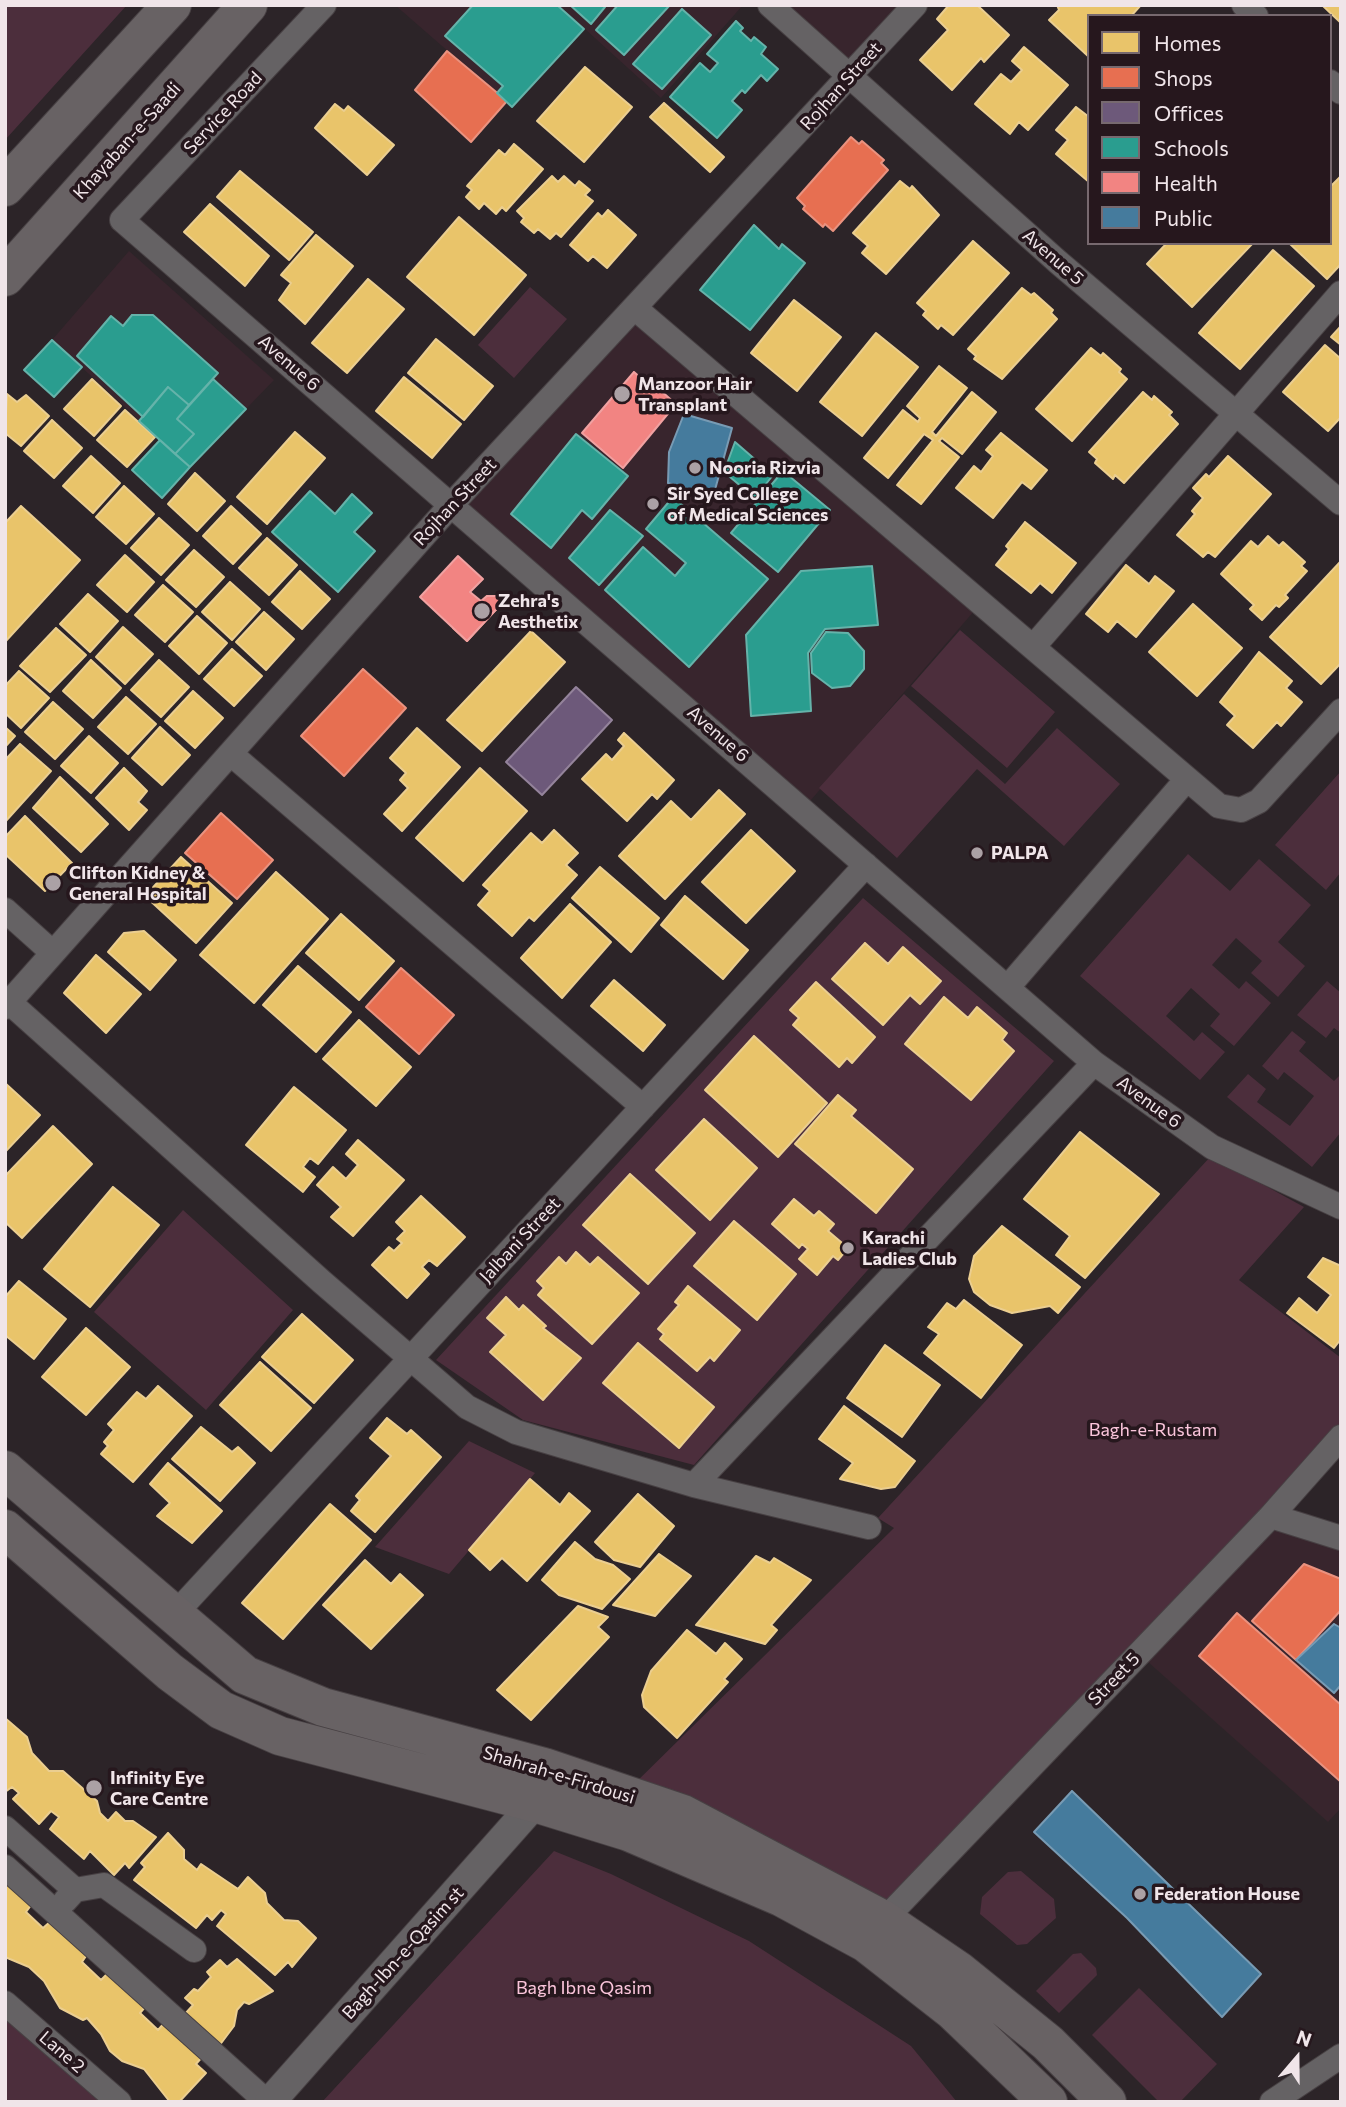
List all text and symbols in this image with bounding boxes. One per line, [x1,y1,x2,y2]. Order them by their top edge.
legend [1087,14,1332,245]
text: Homes [1154,30,1221,55]
street label: Rojhan Street [796,37,886,135]
text: Shops [1154,65,1213,90]
street label: Service Road [179,67,267,159]
street label: Khayaban-e-Saadi [69,78,185,204]
text: Offices [1154,100,1224,125]
text: Schools [1154,135,1229,160]
text: Health [1154,170,1218,195]
text: Public [1154,205,1212,230]
street label: Avenue 5 [1018,225,1088,289]
street label: Avenue 6 [254,330,324,396]
place label: Manzoor Hair Transplant [638,373,752,416]
marker: Manzoor Hair Transplant [612,384,632,404]
street label: Rojhan Street [409,454,501,550]
place label: Nooria Rizvia [709,457,820,479]
marker: Nooria Rizvia [687,460,703,476]
place label: Sir Syed College of Medical Sciences [667,483,828,526]
marker: Sir Syed College of Medical Sciences [645,496,661,512]
place label: Zehra's Aesthetix [498,590,578,632]
marker: Zehra's Aesthetix [472,601,492,621]
street label: Avenue 6 [683,701,753,767]
place label: PALPA [991,842,1049,864]
marker: PALPA [969,845,985,861]
place label: Clifton Kidney & General Hospital [69,862,207,904]
marker: Clifton Kidney & General Hospital [43,873,63,893]
street label: Avenue 6 [1113,1071,1185,1133]
street label: Jalbani Street [475,1193,565,1287]
place label: Karachi Ladies Club [862,1227,957,1270]
marker: Karachi Ladies Club [840,1240,856,1256]
park label: Bagh-e-Rustam [1089,1419,1217,1441]
street label: Street 5 [1084,1648,1144,1710]
street label: Shahrah-e-Firdousi [480,1742,638,1808]
place label: Infinity Eye Care Centre [110,1767,208,1810]
marker: Infinity Eye Care Centre [84,1778,104,1798]
street label: Bagh-Ibn-e-Qasim st [338,1882,468,2024]
place label: Federation House [1154,1883,1300,1905]
marker: Federation House [1132,1886,1148,1902]
park label: Bagh Ibne Qasim [516,1977,652,1999]
north arrow [1262,2023,1332,2093]
text: N [1294,2025,1315,2051]
street label: Lane 2 [35,2026,89,2078]

